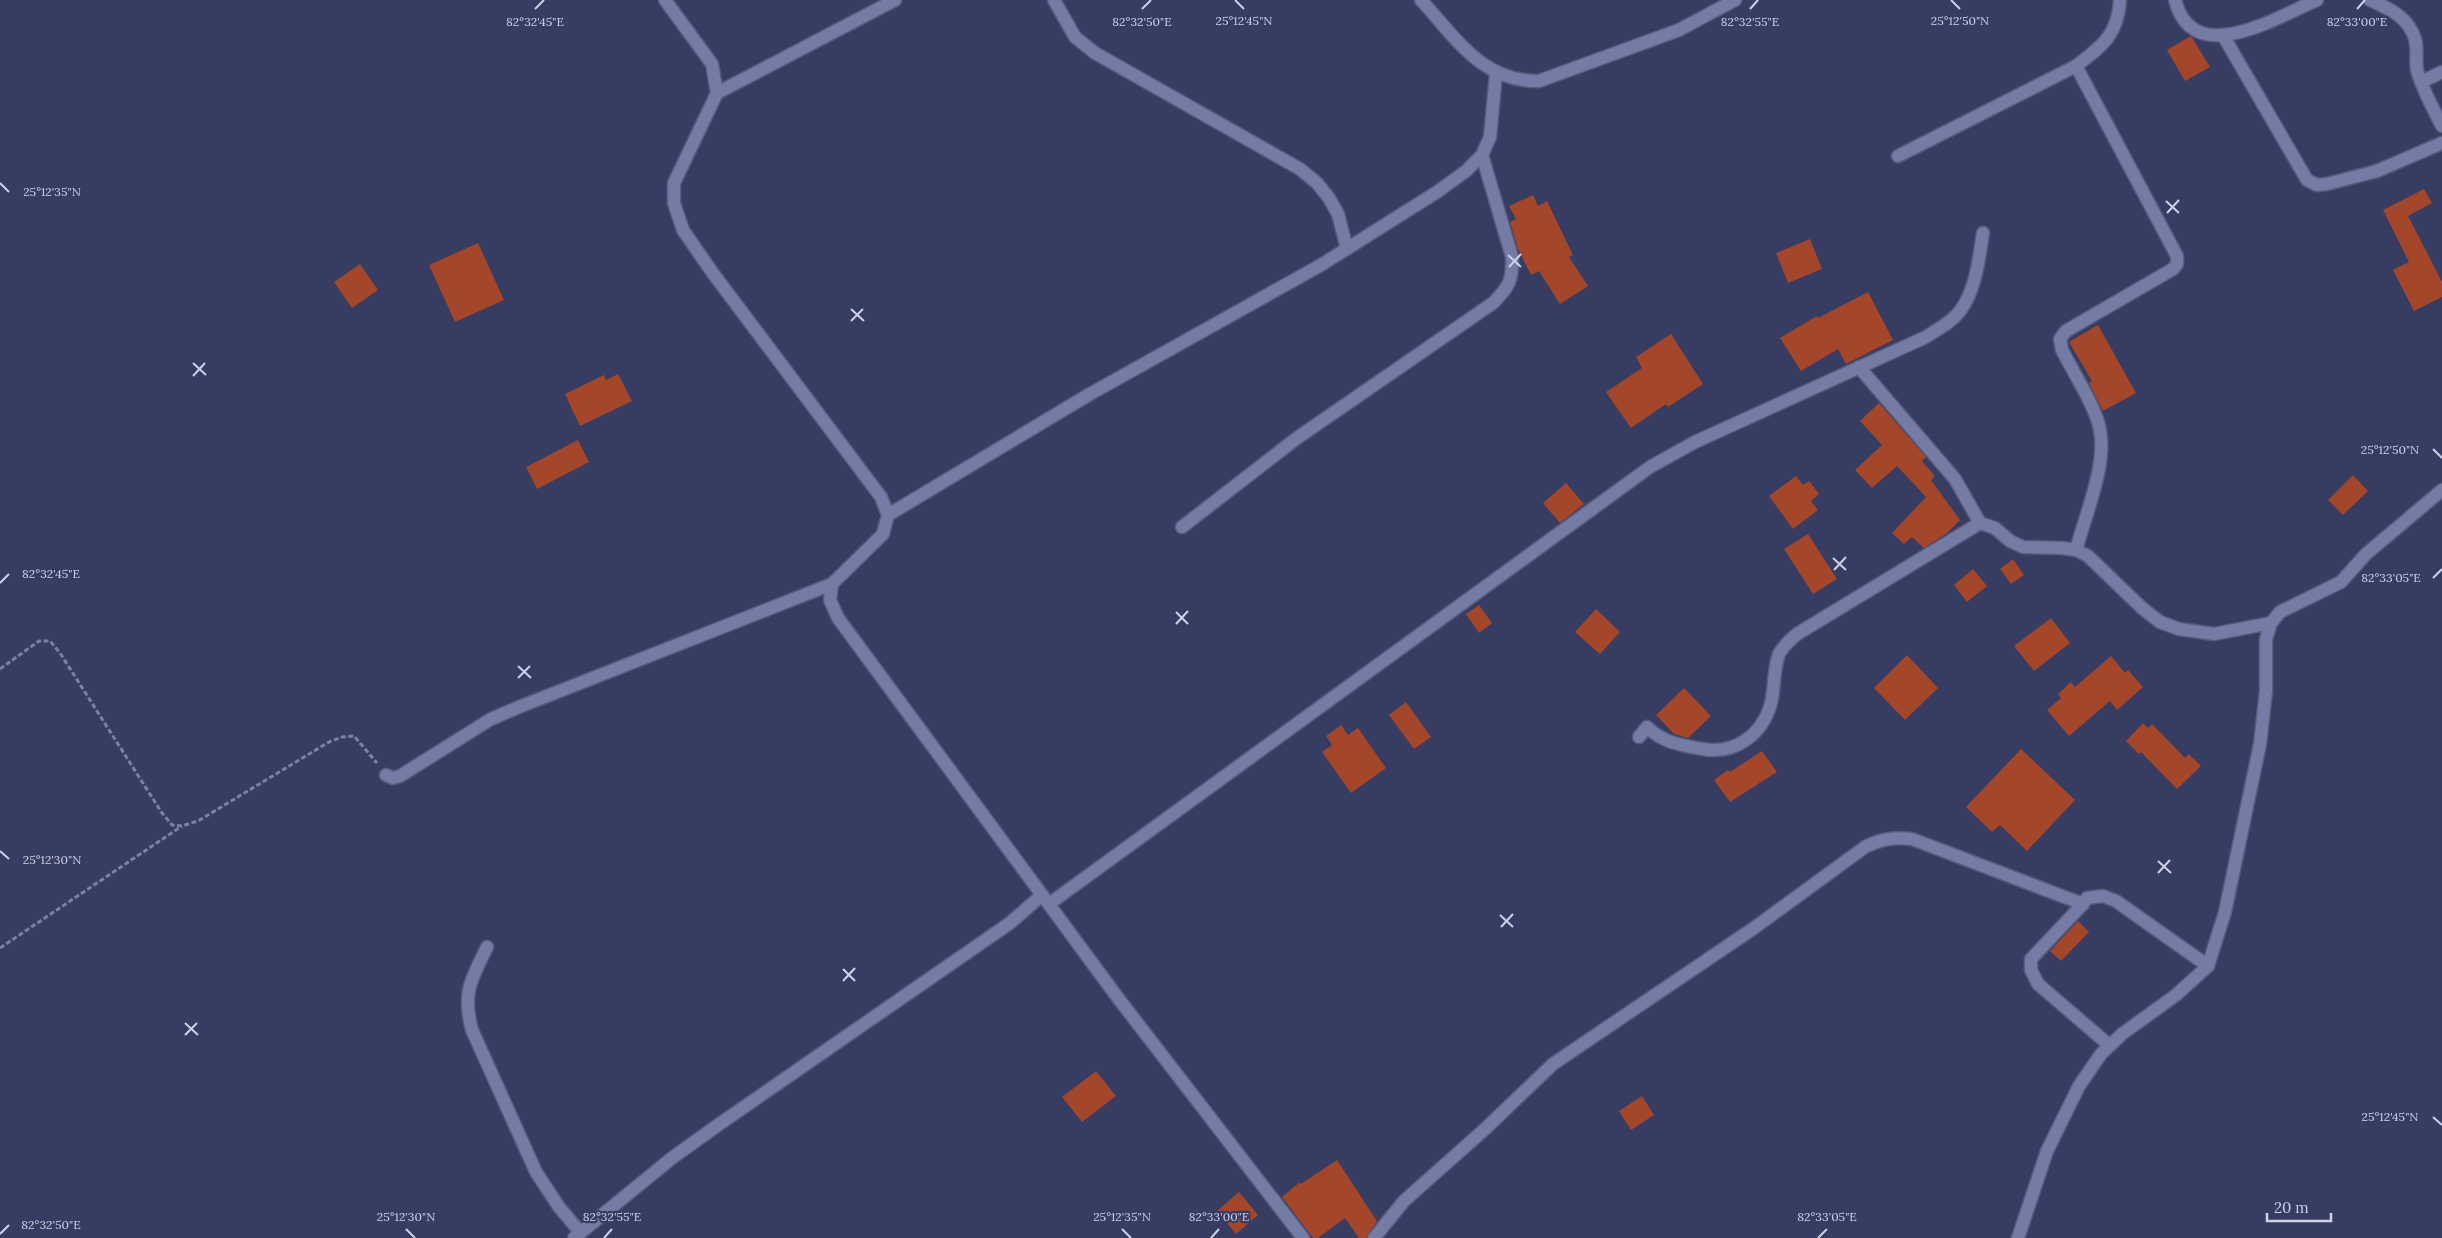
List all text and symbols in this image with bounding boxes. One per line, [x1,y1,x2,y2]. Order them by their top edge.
text: 25°12'45"N [1216,13,1272,28]
text: 25°12'50"N [1931,13,1989,28]
text: 82°32'45"E [506,14,564,29]
text: 82°32'50"E [1112,14,1172,29]
text: 82°32'55"E [1721,14,1779,29]
text: 82°33'00"E [2327,14,2387,29]
text: 25°12'35"N [23,184,81,199]
text: 25°12'50"N [2361,442,2419,457]
text: 82°32'45"E [22,566,80,581]
text: 82°33'05"E [2361,570,2421,585]
text: 25°12'30"N [23,852,81,867]
text: 25°12'45"N [2362,1109,2418,1124]
scale bar [2267,1190,2331,1222]
text: 20 m [2274,1198,2309,1217]
text: 25°12'30"N [377,1209,435,1224]
text: 82°32'55"E [583,1209,641,1224]
text: 25°12'35"N [1093,1209,1151,1224]
text: 82°33'00"E [1189,1209,1249,1224]
text: 82°33'05"E [1797,1209,1857,1224]
text: 82°32'50"E [21,1217,81,1232]

